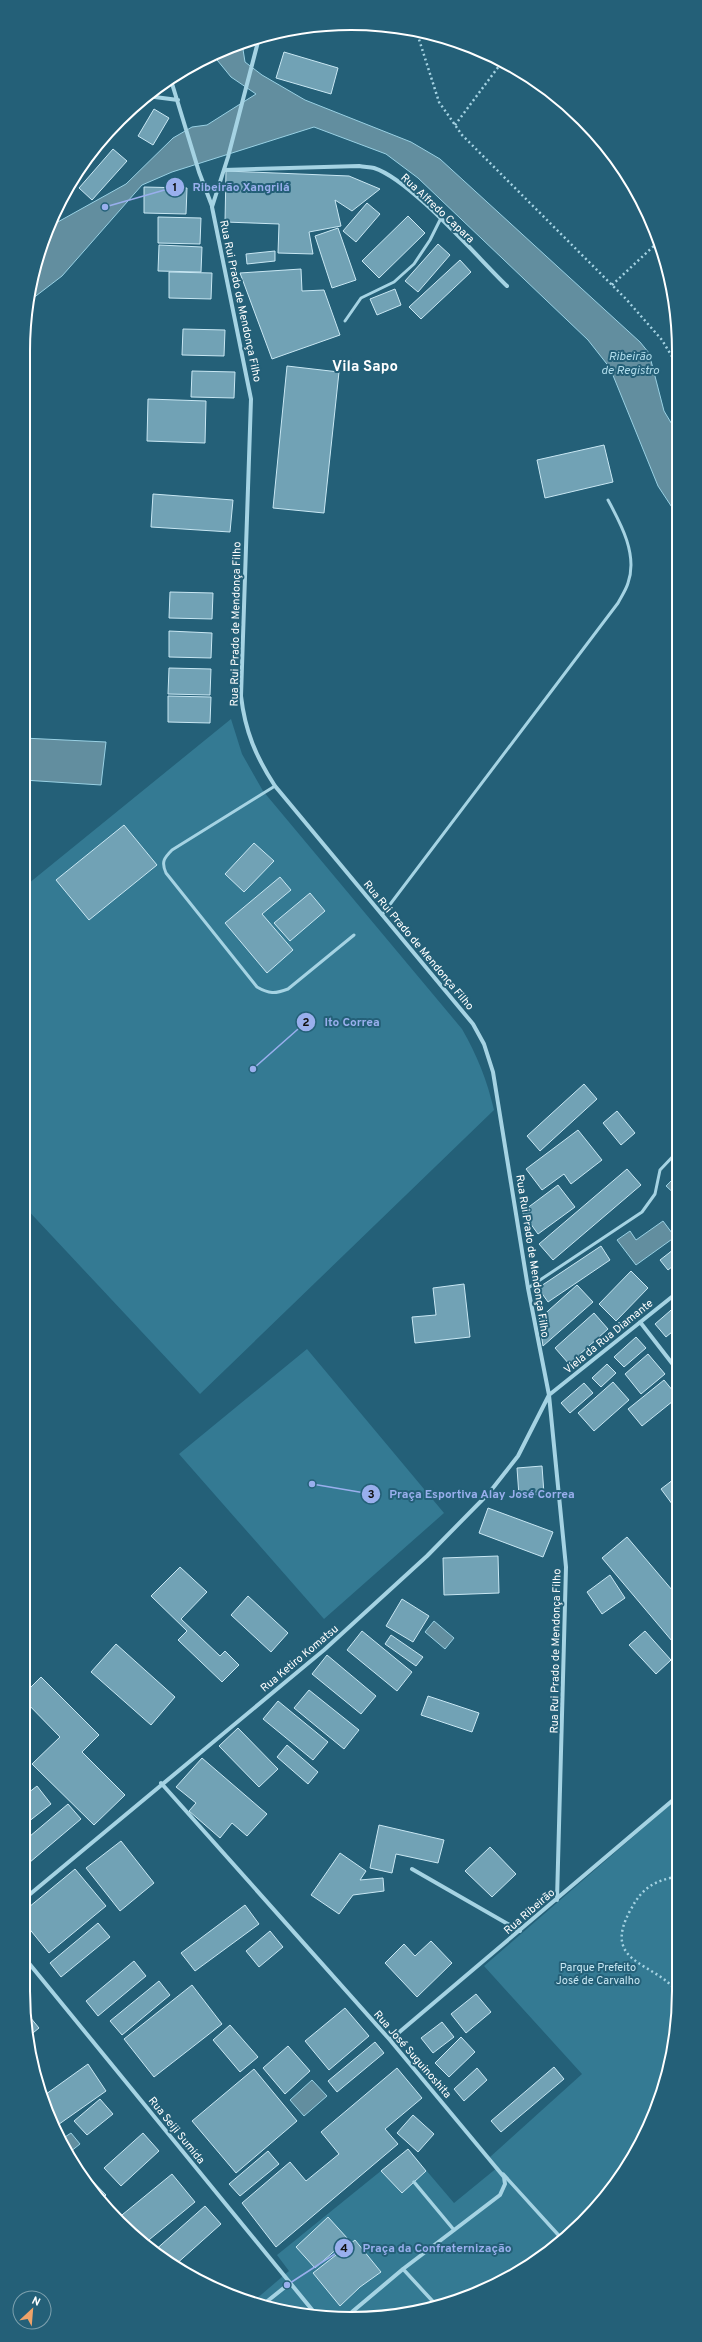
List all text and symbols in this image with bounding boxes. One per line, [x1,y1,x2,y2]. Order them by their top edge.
street label: Rua Alfredo Capara [398,171,477,247]
callout: Ribeirão Xangrilá [165,175,298,199]
text: 1 [173,180,177,196]
text: Ribeirão Xangrilá [192,180,290,196]
street label: Rua Rui Prado de Mendonça Filho [216,219,264,383]
water label: Ribeirão de Registro [601,349,660,379]
district label: Vila Sapo [332,358,398,377]
street label: Rua Rui Prado de Mendonça Filho [228,541,244,707]
street label: Rua Rui Prado de Mendonça Filho [360,878,477,1013]
callout: Ito Correa [296,1010,387,1034]
text: 2 [302,1015,310,1031]
text: Ito Correa [324,1015,380,1031]
street label: Rua Rui Prado de Mendonça Filho [512,1174,552,1339]
street label: Viela da Rua Diamante [561,1296,656,1377]
callout: Praça Esportiva Alay José Correa [361,1482,583,1506]
text: 3 [367,1487,375,1503]
text: Praça Esportiva Alay José Correa [389,1487,575,1503]
street label: Rua Rui Prado de Mendonça Filho [548,1568,564,1734]
street label: Rua Ketiro Komatsu [258,1622,341,1695]
street label: Rua Ribeirão [501,1886,558,1938]
park label: Parque Prefeito José de Carvalho [556,1961,640,1988]
street label: Rua José Suguinoshita [370,2008,454,2102]
street label: Rua Seiji Sumida [145,2094,208,2167]
callout: Praça da Confraternização [334,2236,519,2260]
text: 4 [340,2241,348,2257]
text: Praça da Confraternização [362,2241,512,2257]
north arrow [12,2290,52,2330]
text: N [29,2294,43,2310]

